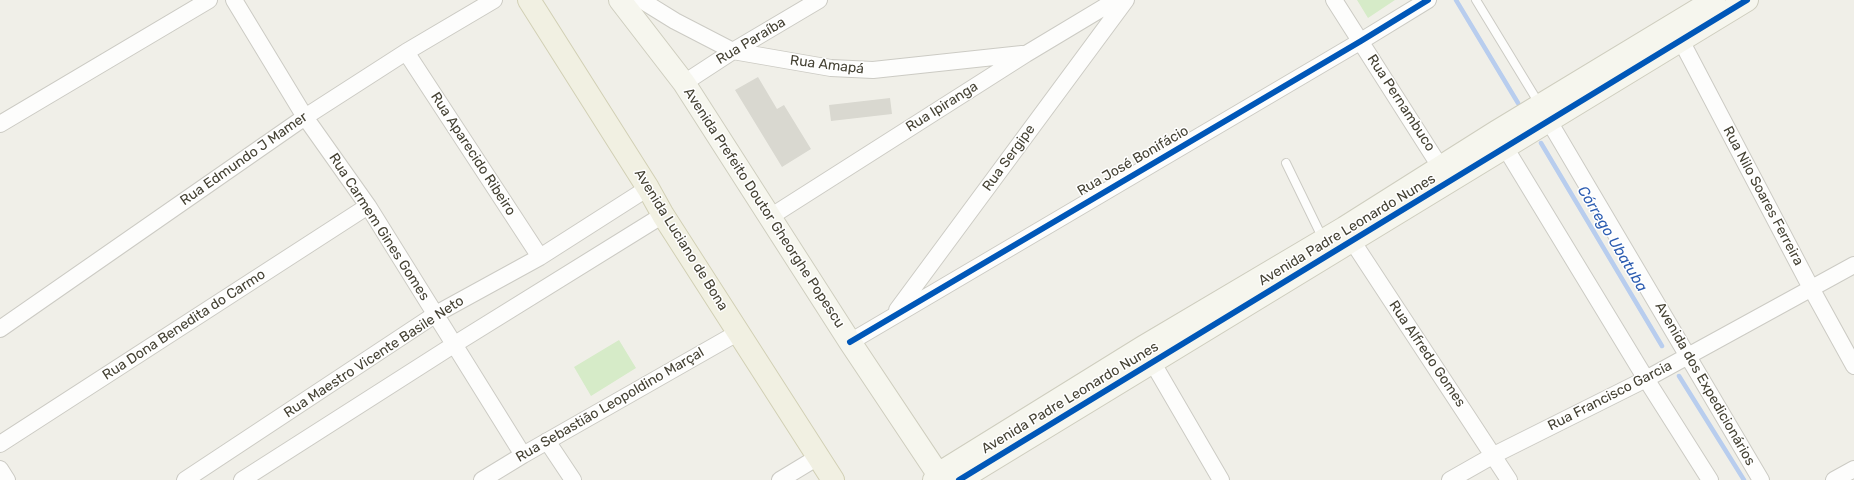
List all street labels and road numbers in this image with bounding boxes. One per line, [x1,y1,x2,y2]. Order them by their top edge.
street label: Rua Paraíba [713,14,789,68]
street label: Rua Pernambuco [1363,51,1439,155]
street label: Rua Amapá [789,52,865,78]
street label: Rua Ipiranga [903,78,981,136]
street label: Avenida Prefeito Doutor Gheorghe Popescu [680,85,848,331]
street label: Rua Aparecido Ribeiro [427,89,519,219]
street label: Rua Edmundo J Mamer [177,109,311,209]
street label: Rua Sergipe [979,121,1039,195]
street label: Rua José Bonifácio [1074,122,1192,200]
street label: Rua Nilo Soares Ferreira [1719,123,1807,269]
street label: Rua Carmem Gines Gomes [325,150,433,304]
street label: Avenida Luciano de Bona [630,166,732,314]
street label: Avenida Padre Leonardo Nunes [1255,170,1439,290]
street label: Rua Dona Benedita do Carmo [100,266,268,384]
street label: Rua Maestro Vicente Basile Neto [281,292,467,422]
street label: Rua Alfredo Gomes [1385,298,1469,410]
street label: Avenida dos Expedicionários [1651,299,1759,469]
street label: Avenida Padre Leonardo Nunes [978,338,1162,458]
street label: Rua Sebastião Leopoldino Marçal [513,344,707,466]
street label: Rua Francisco Garcia [1545,357,1675,435]

